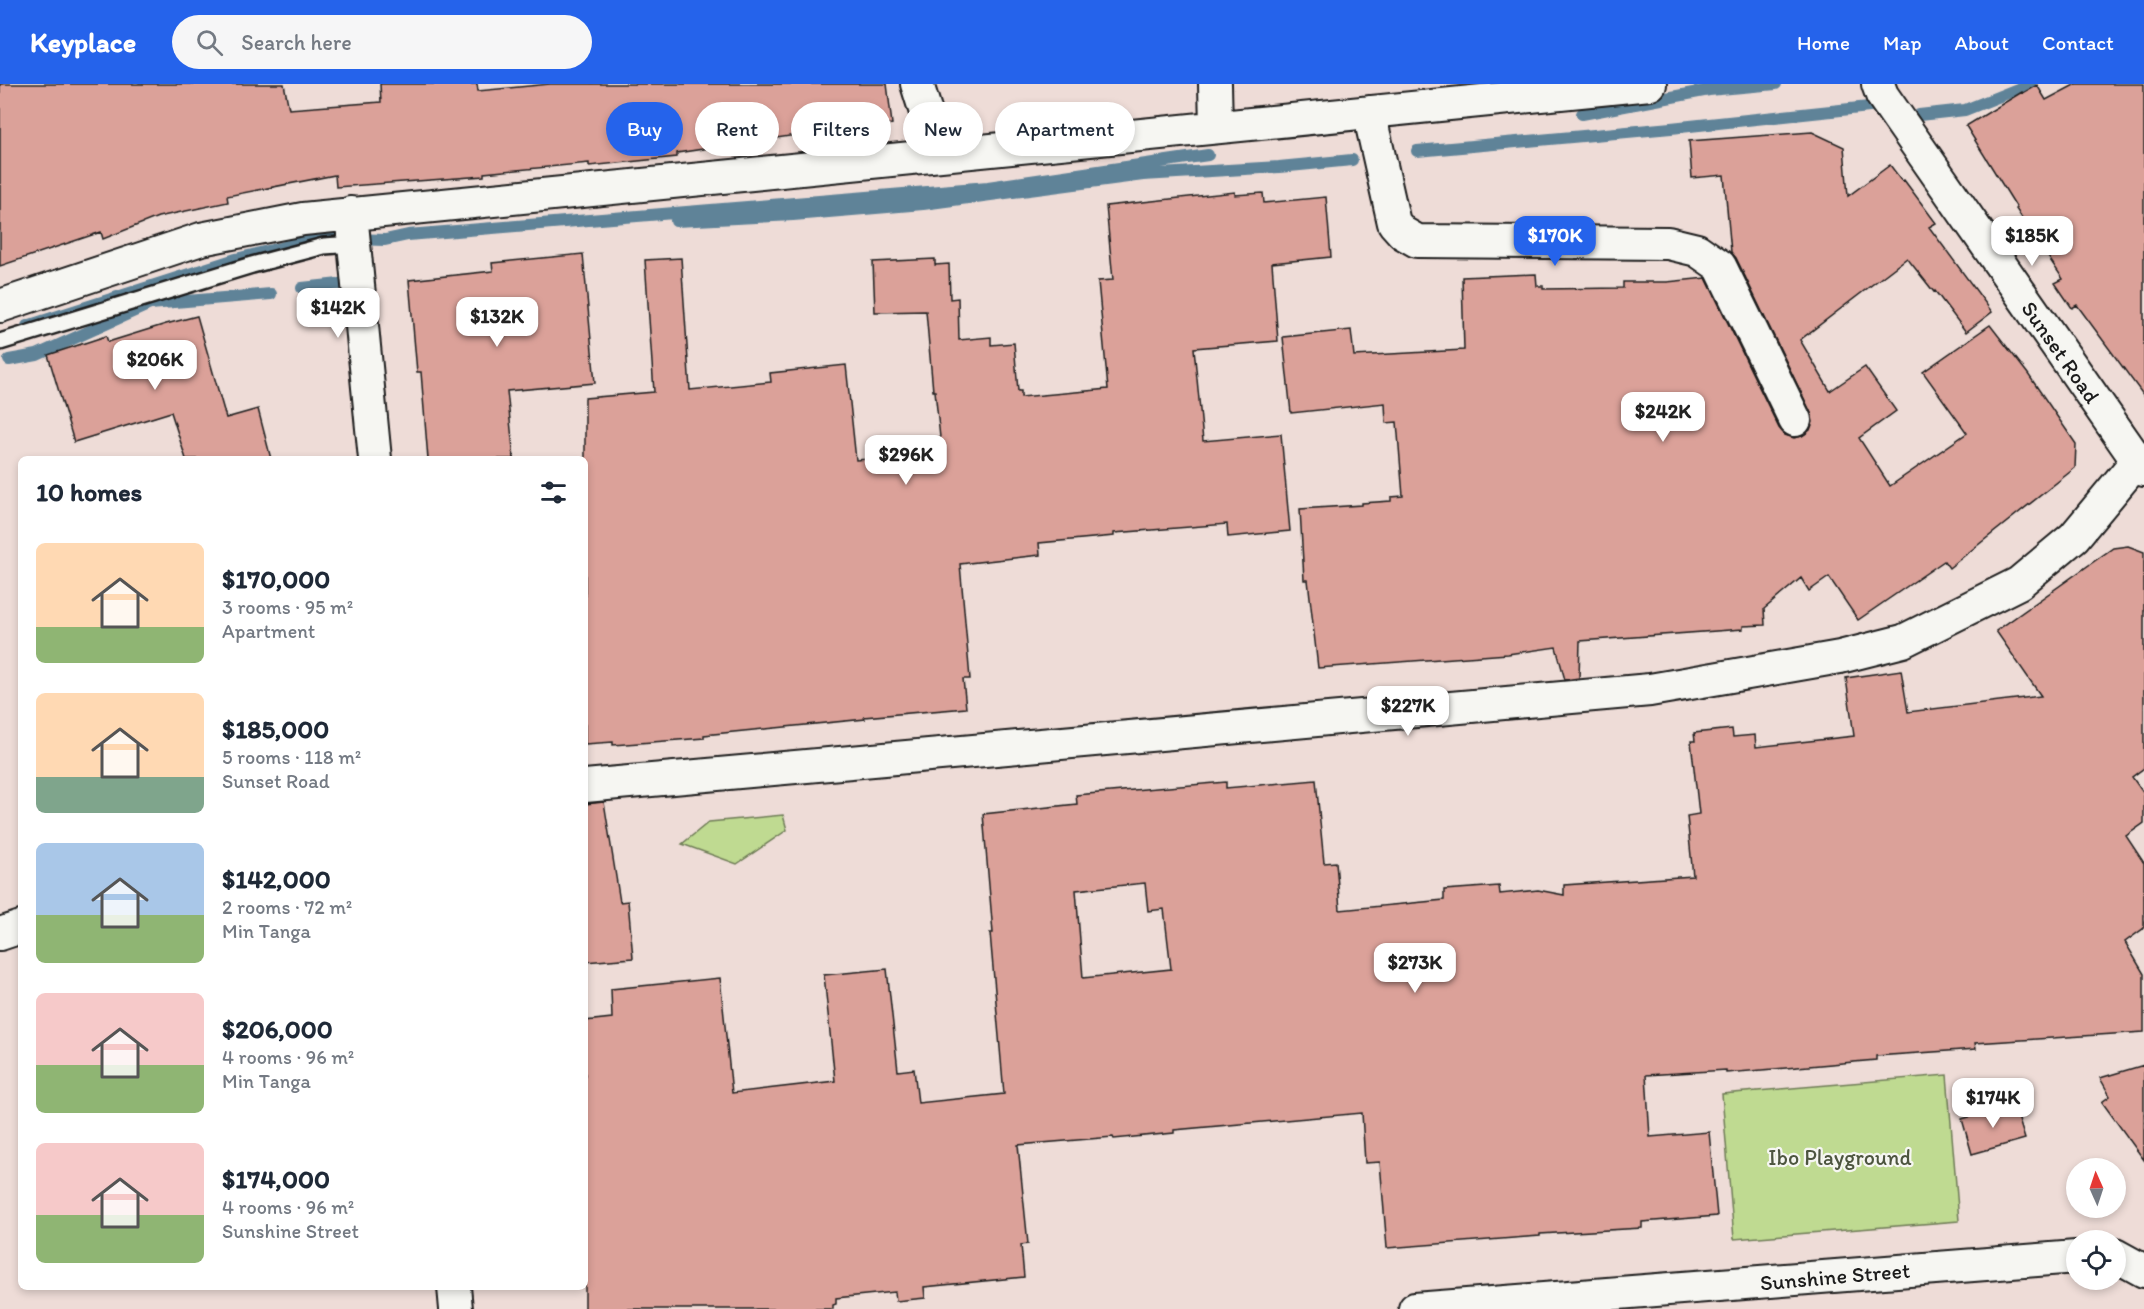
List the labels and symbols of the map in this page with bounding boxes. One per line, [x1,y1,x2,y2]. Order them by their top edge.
pin: $170K [1513,216,1597,267]
pin: $185K [1990,216,2074,267]
pin: $142K [296,288,380,339]
street label: Sunset Road [2016,296,2106,409]
pin: $132K [455,297,539,348]
pin: $206K [113,340,197,391]
pin: $242K [1621,392,1705,443]
pin: $296K [864,435,948,486]
pin: $227K [1366,686,1450,737]
pin: $273K [1373,943,1457,994]
pin: $174K [1951,1078,2035,1129]
park label: Ibo Playground [1768,1144,1912,1171]
north arrow [2066,1158,2126,1218]
street label: Sunshine Street [1759,1256,1911,1297]

